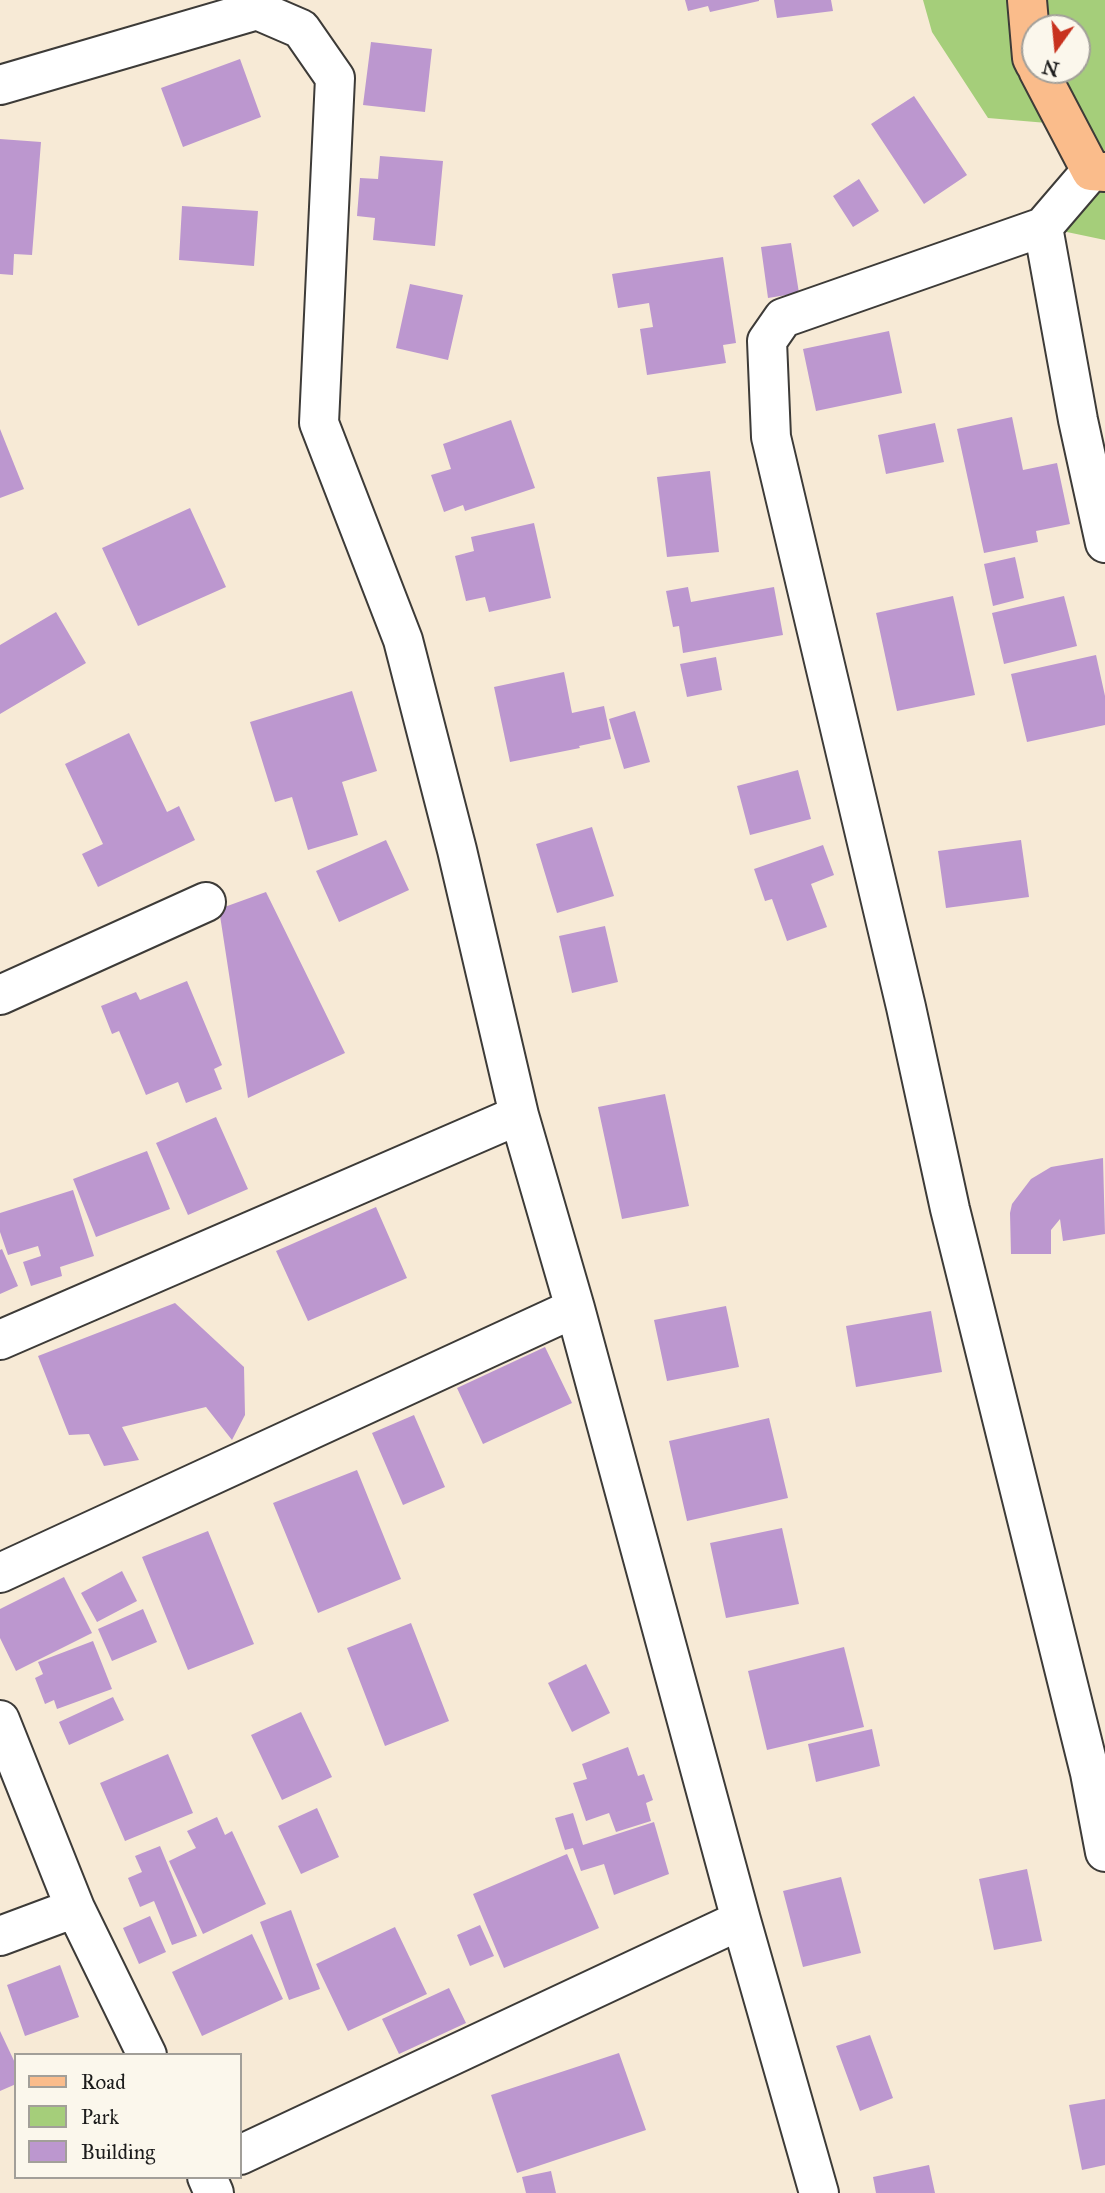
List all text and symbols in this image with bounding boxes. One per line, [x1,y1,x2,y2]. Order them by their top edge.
north arrow [1021,14,1091,84]
text: N [1040,55,1062,81]
legend [14,2053,242,2179]
text: Road [81,2069,126,2095]
text: Park [81,2104,119,2130]
text: Building [81,2139,155,2165]

